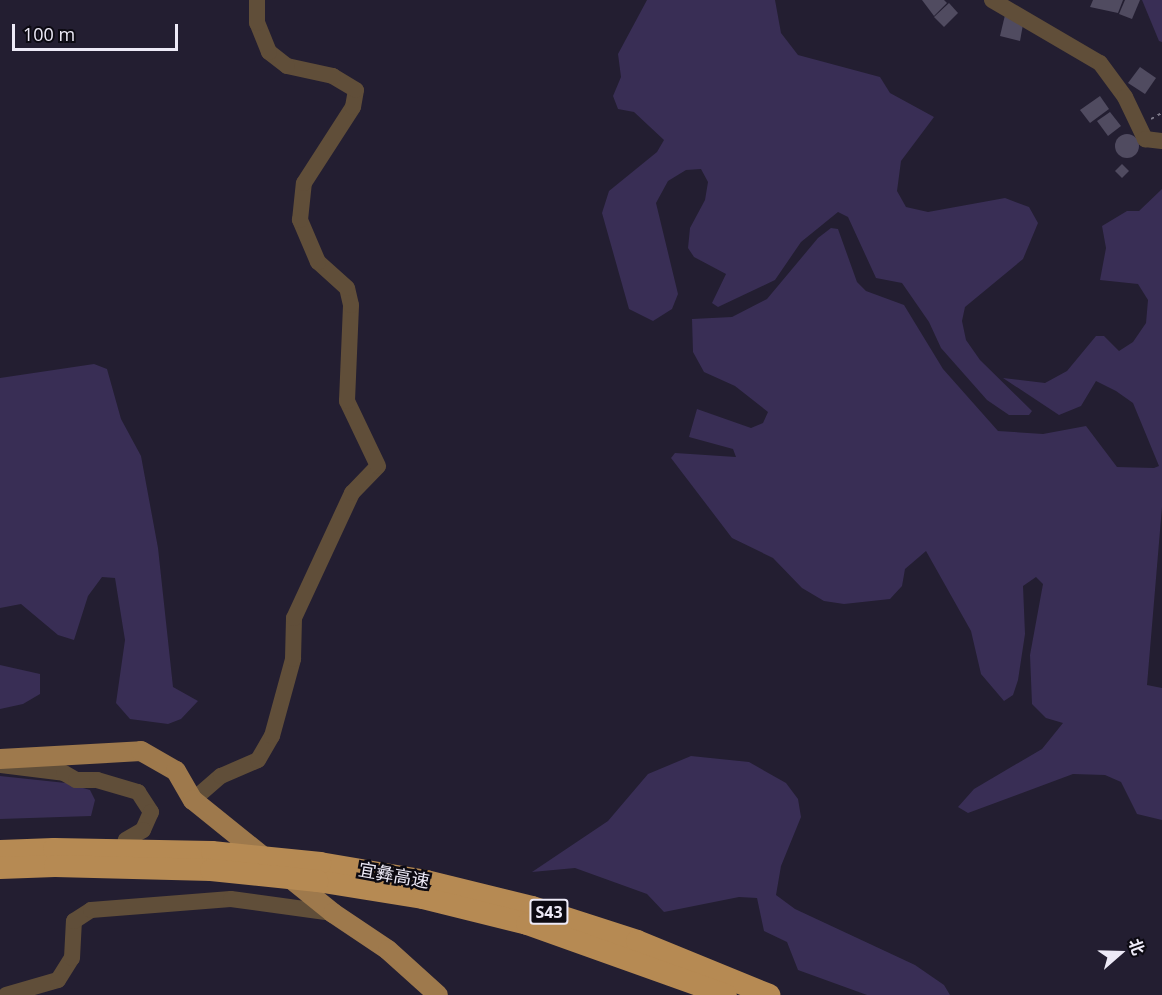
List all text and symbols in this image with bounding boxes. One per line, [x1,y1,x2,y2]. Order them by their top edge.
scale bar [15,12,182,50]
text: 100 m [23,22,75,46]
street label: 宜彝高速 [357,858,431,892]
road number: S43 [528,899,570,925]
north arrow [1090,923,1150,983]
text: 北 [1124,936,1150,958]

